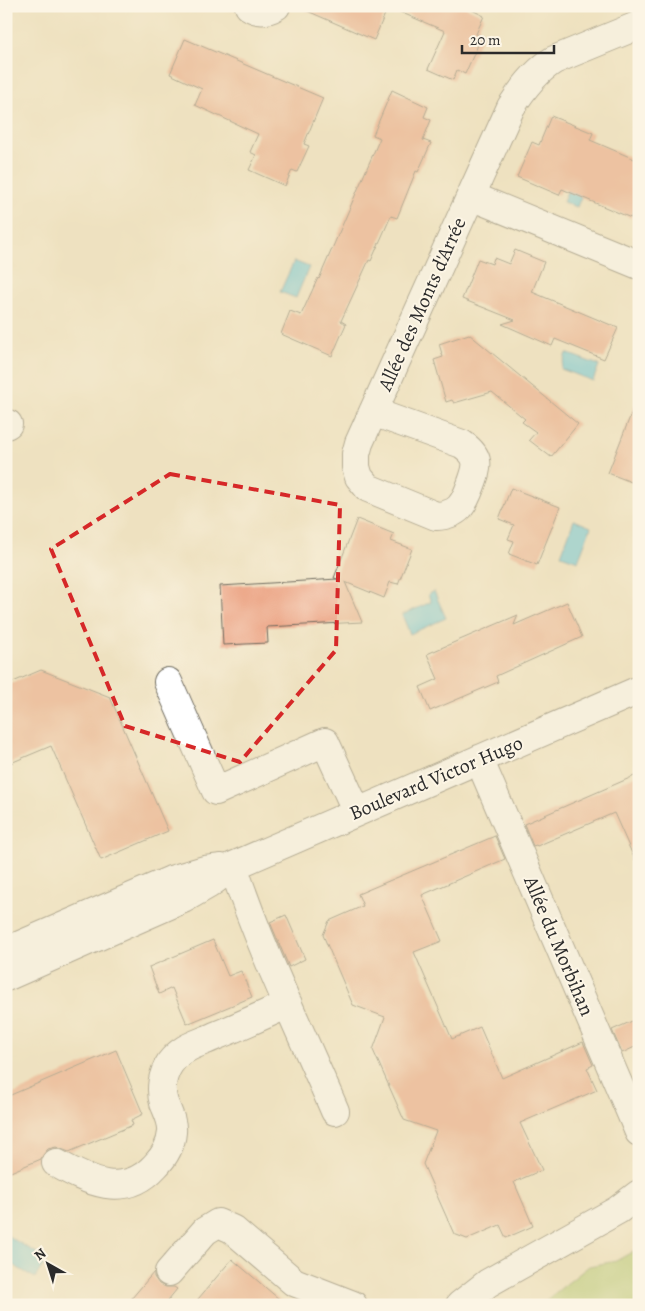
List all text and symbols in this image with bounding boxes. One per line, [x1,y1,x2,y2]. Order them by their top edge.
scale bar [462,22,555,54]
text: 20 m [470,30,501,50]
street label: Allée des Monts d'Arrée [371,213,472,396]
street label: Boulevard Victor Hugo [345,729,527,827]
street label: Allée du Morbihan [517,871,601,1020]
north arrow [22,1238,72,1288]
text: N [30,1244,50,1265]

